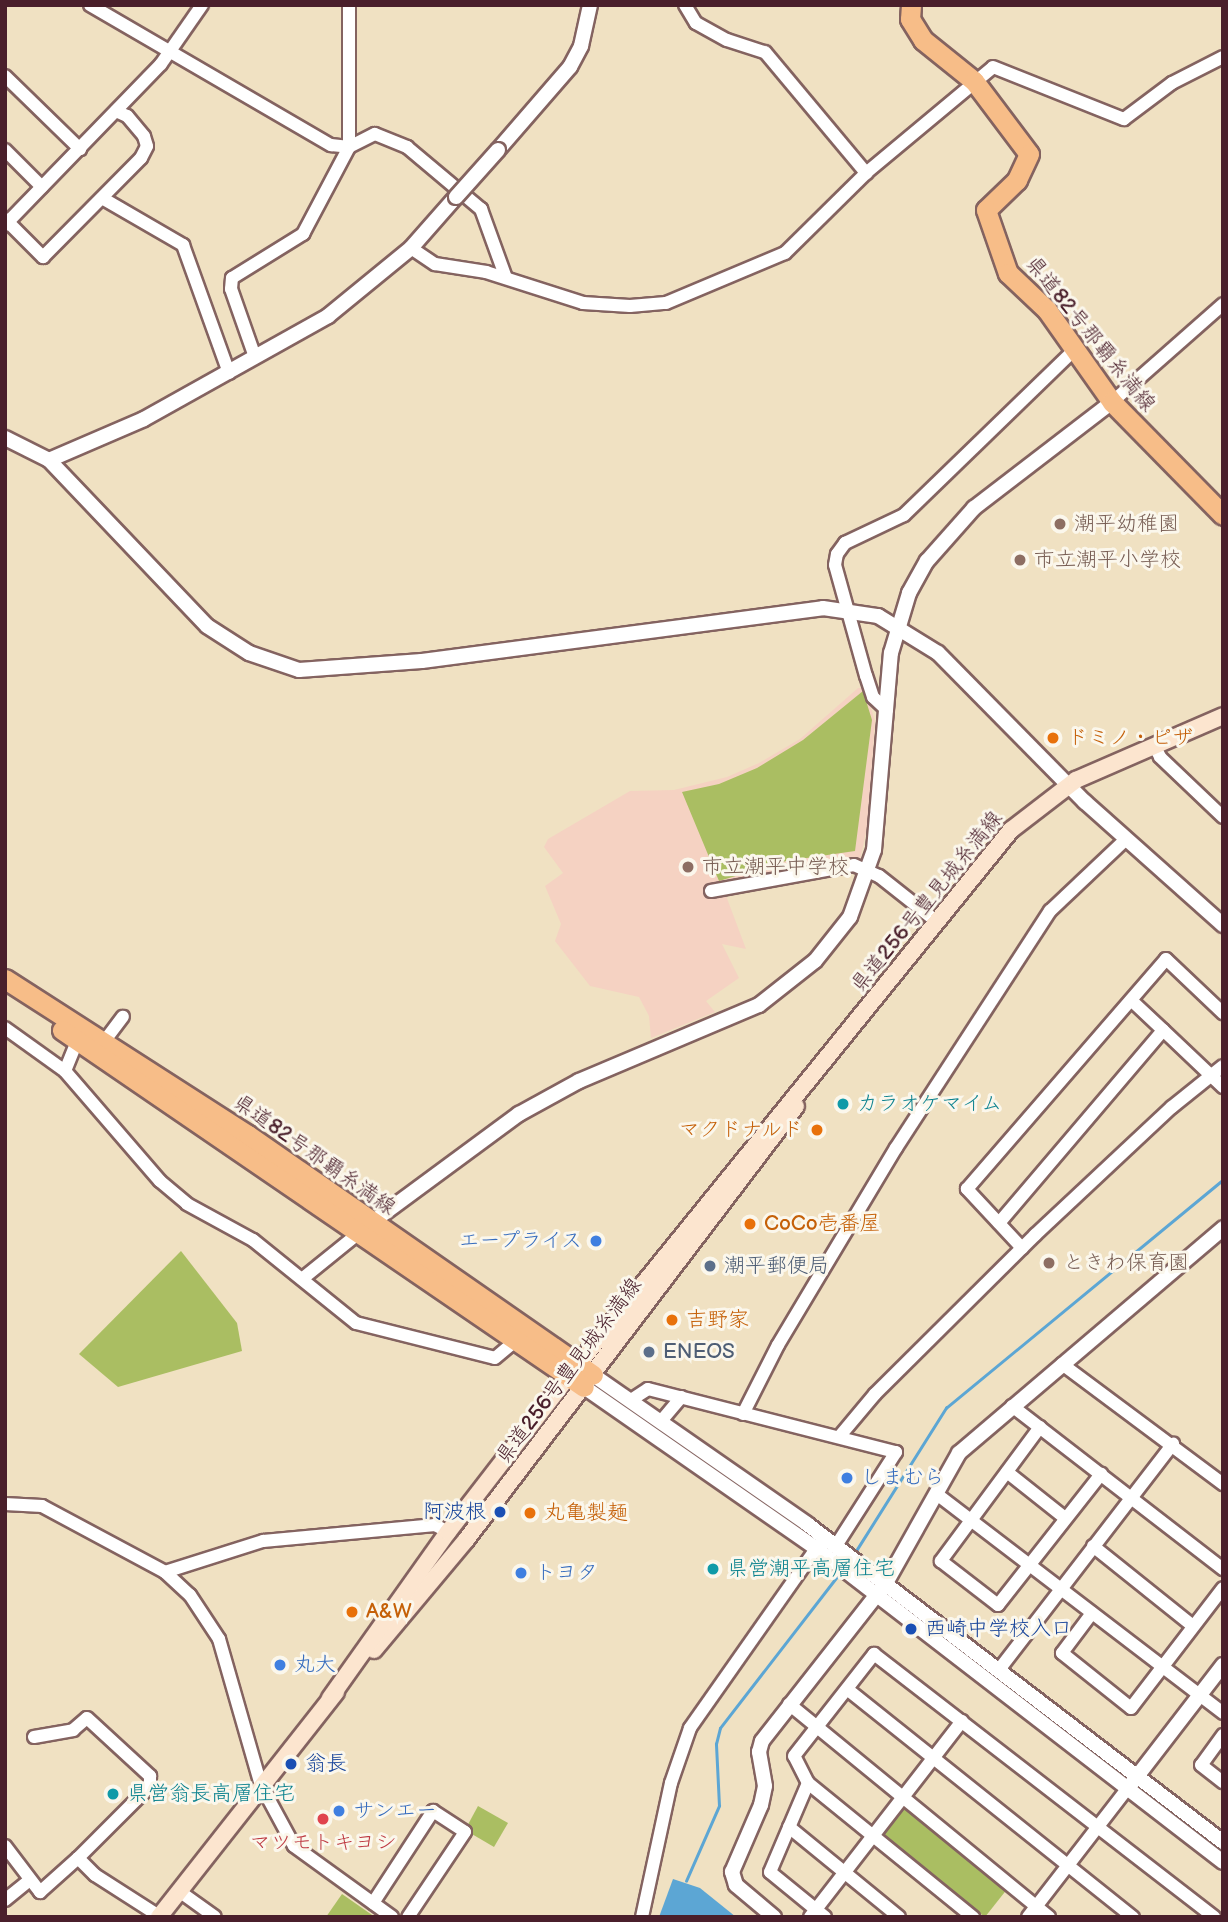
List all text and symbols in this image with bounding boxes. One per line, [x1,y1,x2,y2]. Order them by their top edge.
street label: 県道82号那覇糸満線 [1020,251,1160,417]
place label: 潮平幼稚園 [1074,511,1179,537]
marker: 潮平幼稚園 [1052,516,1068,532]
place label: 市立潮平小学校 [1034,547,1181,573]
marker: 市立潮平小学校 [1012,552,1028,568]
place label: ドミノ・ピザ [1067,725,1193,751]
marker: ドミノ・ピザ [1045,730,1061,746]
street label: 県道256号豊見城糸満線 [846,806,1008,998]
place label: 市立潮平中学校 [702,854,849,880]
marker: 市立潮平中学校 [680,859,696,875]
street label: 県道82号那覇糸満線 [228,1089,400,1221]
place label: カラオケマイム [857,1091,1004,1117]
marker: カラオケマイム [835,1096,851,1112]
place label: マクドナルド [677,1117,803,1143]
marker: マクドナルド [809,1122,825,1138]
place label: CoCo壱番屋 [764,1211,881,1237]
marker: CoCo壱番屋 [742,1216,758,1232]
place label: エープライス [456,1228,582,1254]
marker: エープライス [588,1233,604,1249]
place label: ときわ保育園 [1063,1250,1189,1276]
place label: 潮平郵便局 [724,1253,829,1279]
marker: ときわ保育園 [1041,1255,1057,1271]
marker: 潮平郵便局 [702,1258,718,1274]
street label: 県道256号豊見城糸満線 [491,1273,647,1469]
place label: 吉野家 [686,1307,749,1333]
marker: 吉野家 [664,1312,680,1328]
place label: ENEOS [663,1339,735,1365]
marker: ENEOS [641,1344,657,1360]
place label: しまむら [861,1465,945,1491]
marker: しまむら [839,1470,855,1486]
place label: 阿波根 [423,1499,486,1525]
place label: 丸亀製麺 [544,1500,628,1526]
marker: 阿波根 [492,1504,508,1520]
marker: 丸亀製麺 [522,1505,538,1521]
place label: 県営潮平高層住宅 [727,1556,895,1582]
place label: トヨタ [535,1560,598,1586]
marker: 県営潮平高層住宅 [705,1561,721,1577]
marker: トヨタ [513,1565,529,1581]
place label: A&W [366,1599,412,1625]
marker: A&W [344,1604,360,1620]
place label: 西崎中学校入口 [925,1616,1072,1642]
marker: 西崎中学校入口 [903,1621,919,1637]
place label: 丸大 [294,1652,336,1678]
marker: 丸大 [272,1657,288,1673]
place label: 翁長 [305,1751,347,1777]
marker: 翁長 [283,1756,299,1772]
place label: 県営翁長高層住宅 [127,1781,295,1807]
marker: 県営翁長高層住宅 [105,1786,121,1802]
place label: サンエー [353,1798,437,1824]
marker: サンエー [331,1803,347,1819]
marker: マツモトキヨシ [315,1811,331,1827]
place label: マツモトキヨシ [250,1830,396,1856]

